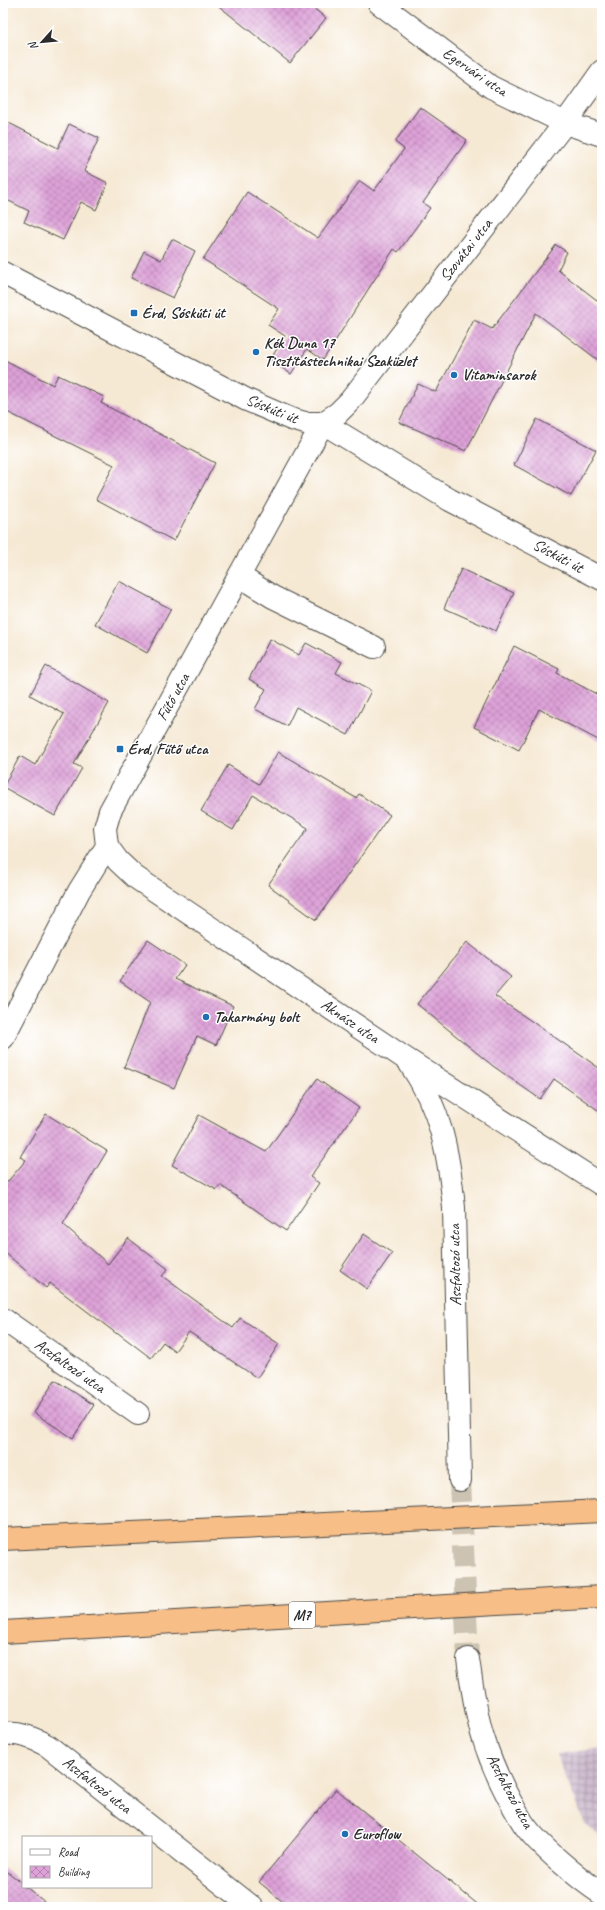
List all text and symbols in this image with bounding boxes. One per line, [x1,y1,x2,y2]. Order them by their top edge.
north arrow [22,22,62,62]
text: N [24,38,41,53]
street label: Egervári utca [439,43,512,102]
street label: Szovátai utca [435,214,497,285]
place label: Érd, Sóskúti út [142,303,226,323]
marker: Érd, Sóskúti út [129,308,139,318]
place label: Kék Duna 17 Tisztítástechnikai Szaküzlet [264,333,419,371]
marker: Kék Duna 17 Tisztítástechnikai Szaküzlet [251,347,261,357]
place label: Vitaminsarok [462,365,537,385]
marker: Vitaminsarok [449,370,459,380]
street label: Sóskúti út [243,390,302,429]
street label: Sóskúti út [529,534,588,578]
street label: Fűtő utca [152,668,195,724]
place label: Érd, Fűtő utca [128,739,209,759]
marker: Érd, Fűtő utca [115,744,125,754]
street label: Aknász utca [317,994,384,1049]
place label: Takarmány bolt [214,1007,301,1027]
marker: Takarmány bolt [201,1012,211,1022]
street label: Aszfaltozó utca [444,1223,466,1306]
street label: Aszfaltozó utca [31,1334,110,1398]
road number: M7 [289,1602,315,1628]
street label: Aszfaltozó utca [482,1750,539,1833]
street label: Aszfaltozó utca [59,1752,137,1819]
place label: Euroflow [353,1824,402,1844]
marker: Euroflow [340,1829,350,1839]
legend [22,1836,152,1888]
text: Road [58,1844,80,1860]
text: Building [58,1864,90,1880]

